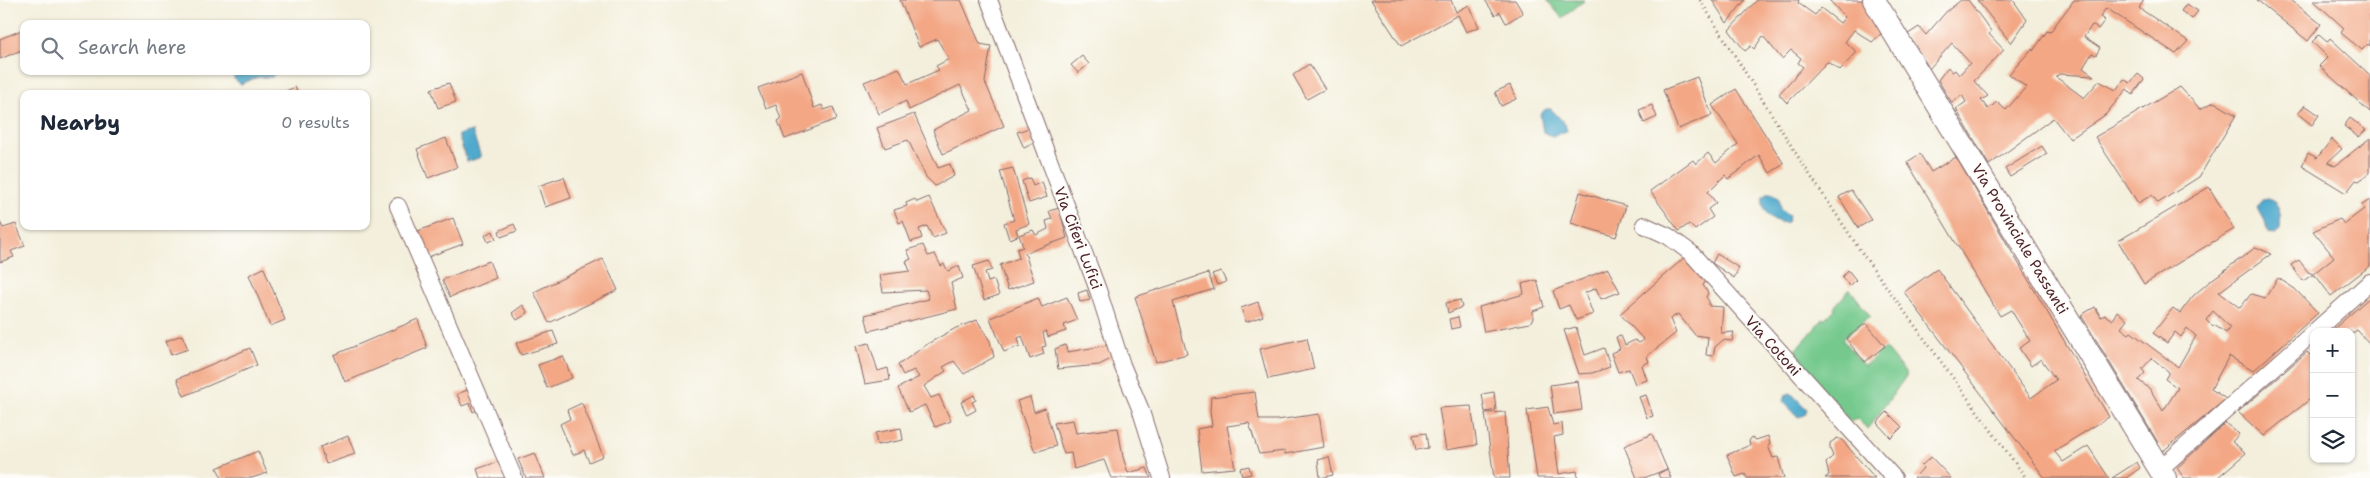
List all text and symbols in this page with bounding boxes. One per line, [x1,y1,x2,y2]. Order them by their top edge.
search box [20,20,370,75]
icon: search [38,34,66,62]
text: Search here [78,35,187,60]
text: Nearby [40,109,120,137]
text: 0 results [281,112,350,133]
street label: Via Provinciale Passanti [1967,160,2073,318]
street label: Via Ciferi Lufici [1049,184,1107,292]
street label: Via Cotoni [1741,311,1805,381]
map controls [2310,328,2355,463]
button: + [2310,328,2355,373]
button: − [2310,373,2355,418]
button: layers [2310,418,2355,463]

